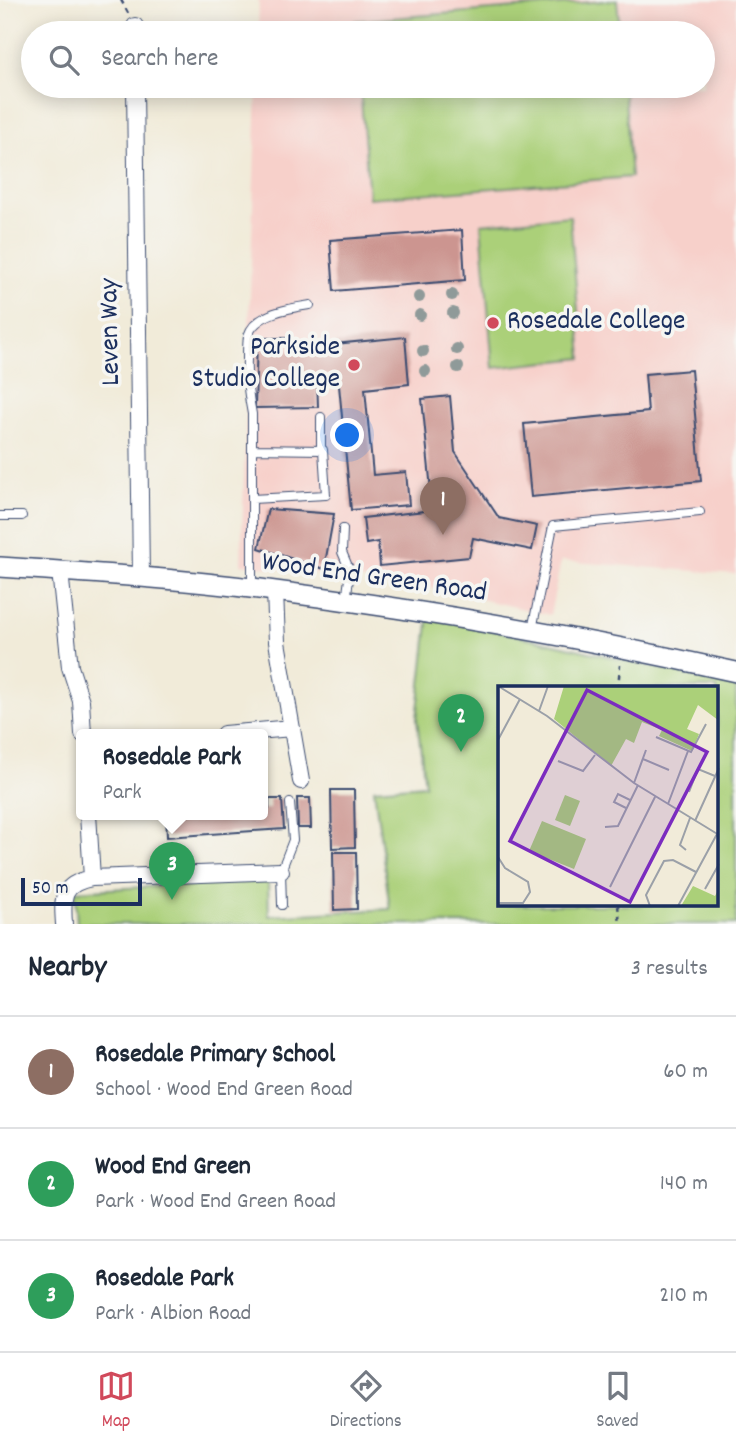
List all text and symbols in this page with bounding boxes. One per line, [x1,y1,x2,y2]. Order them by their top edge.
search box [21,21,715,98]
icon: search [45,41,83,79]
text: Search here [101,41,219,78]
street label: Leven Way [91,277,133,386]
place label: Rosedale College [507,303,685,343]
marker: Rosedale College [485,315,501,331]
place label: Parkside Studio College [192,329,340,401]
marker: Parkside Studio College [346,357,362,373]
your location [330,418,364,452]
pin: 1 [420,477,466,535]
street label: Wood End Green Road [259,543,489,615]
inset map [498,686,718,906]
pin: 2 [438,694,484,752]
popup [76,729,268,820]
text: Rosedale Park [103,740,241,777]
text: Park [103,777,142,810]
pin: 3 [149,842,195,900]
scale bar [21,875,142,907]
text: 50 m [32,876,69,903]
text: Nearby [28,948,106,991]
text: 3 results [631,953,708,986]
text: Rosedale Primary School [95,1037,335,1074]
text: 1 [48,1056,54,1089]
text: 60 m [663,1056,708,1089]
text: School · Wood End Green Road [95,1074,353,1107]
text: Wood End Green [95,1149,251,1186]
text: 2 [46,1168,56,1201]
text: 140 m [660,1168,708,1201]
text: Park · Wood End Green Road [95,1186,336,1219]
text: Rosedale Park [95,1261,234,1298]
text: 3 [46,1280,56,1313]
text: 210 m [659,1280,708,1313]
text: Park · Albion Road [95,1298,251,1331]
tab: Map [97,1367,135,1436]
tab: Directions [330,1367,402,1436]
tab: Saved [596,1367,639,1436]

